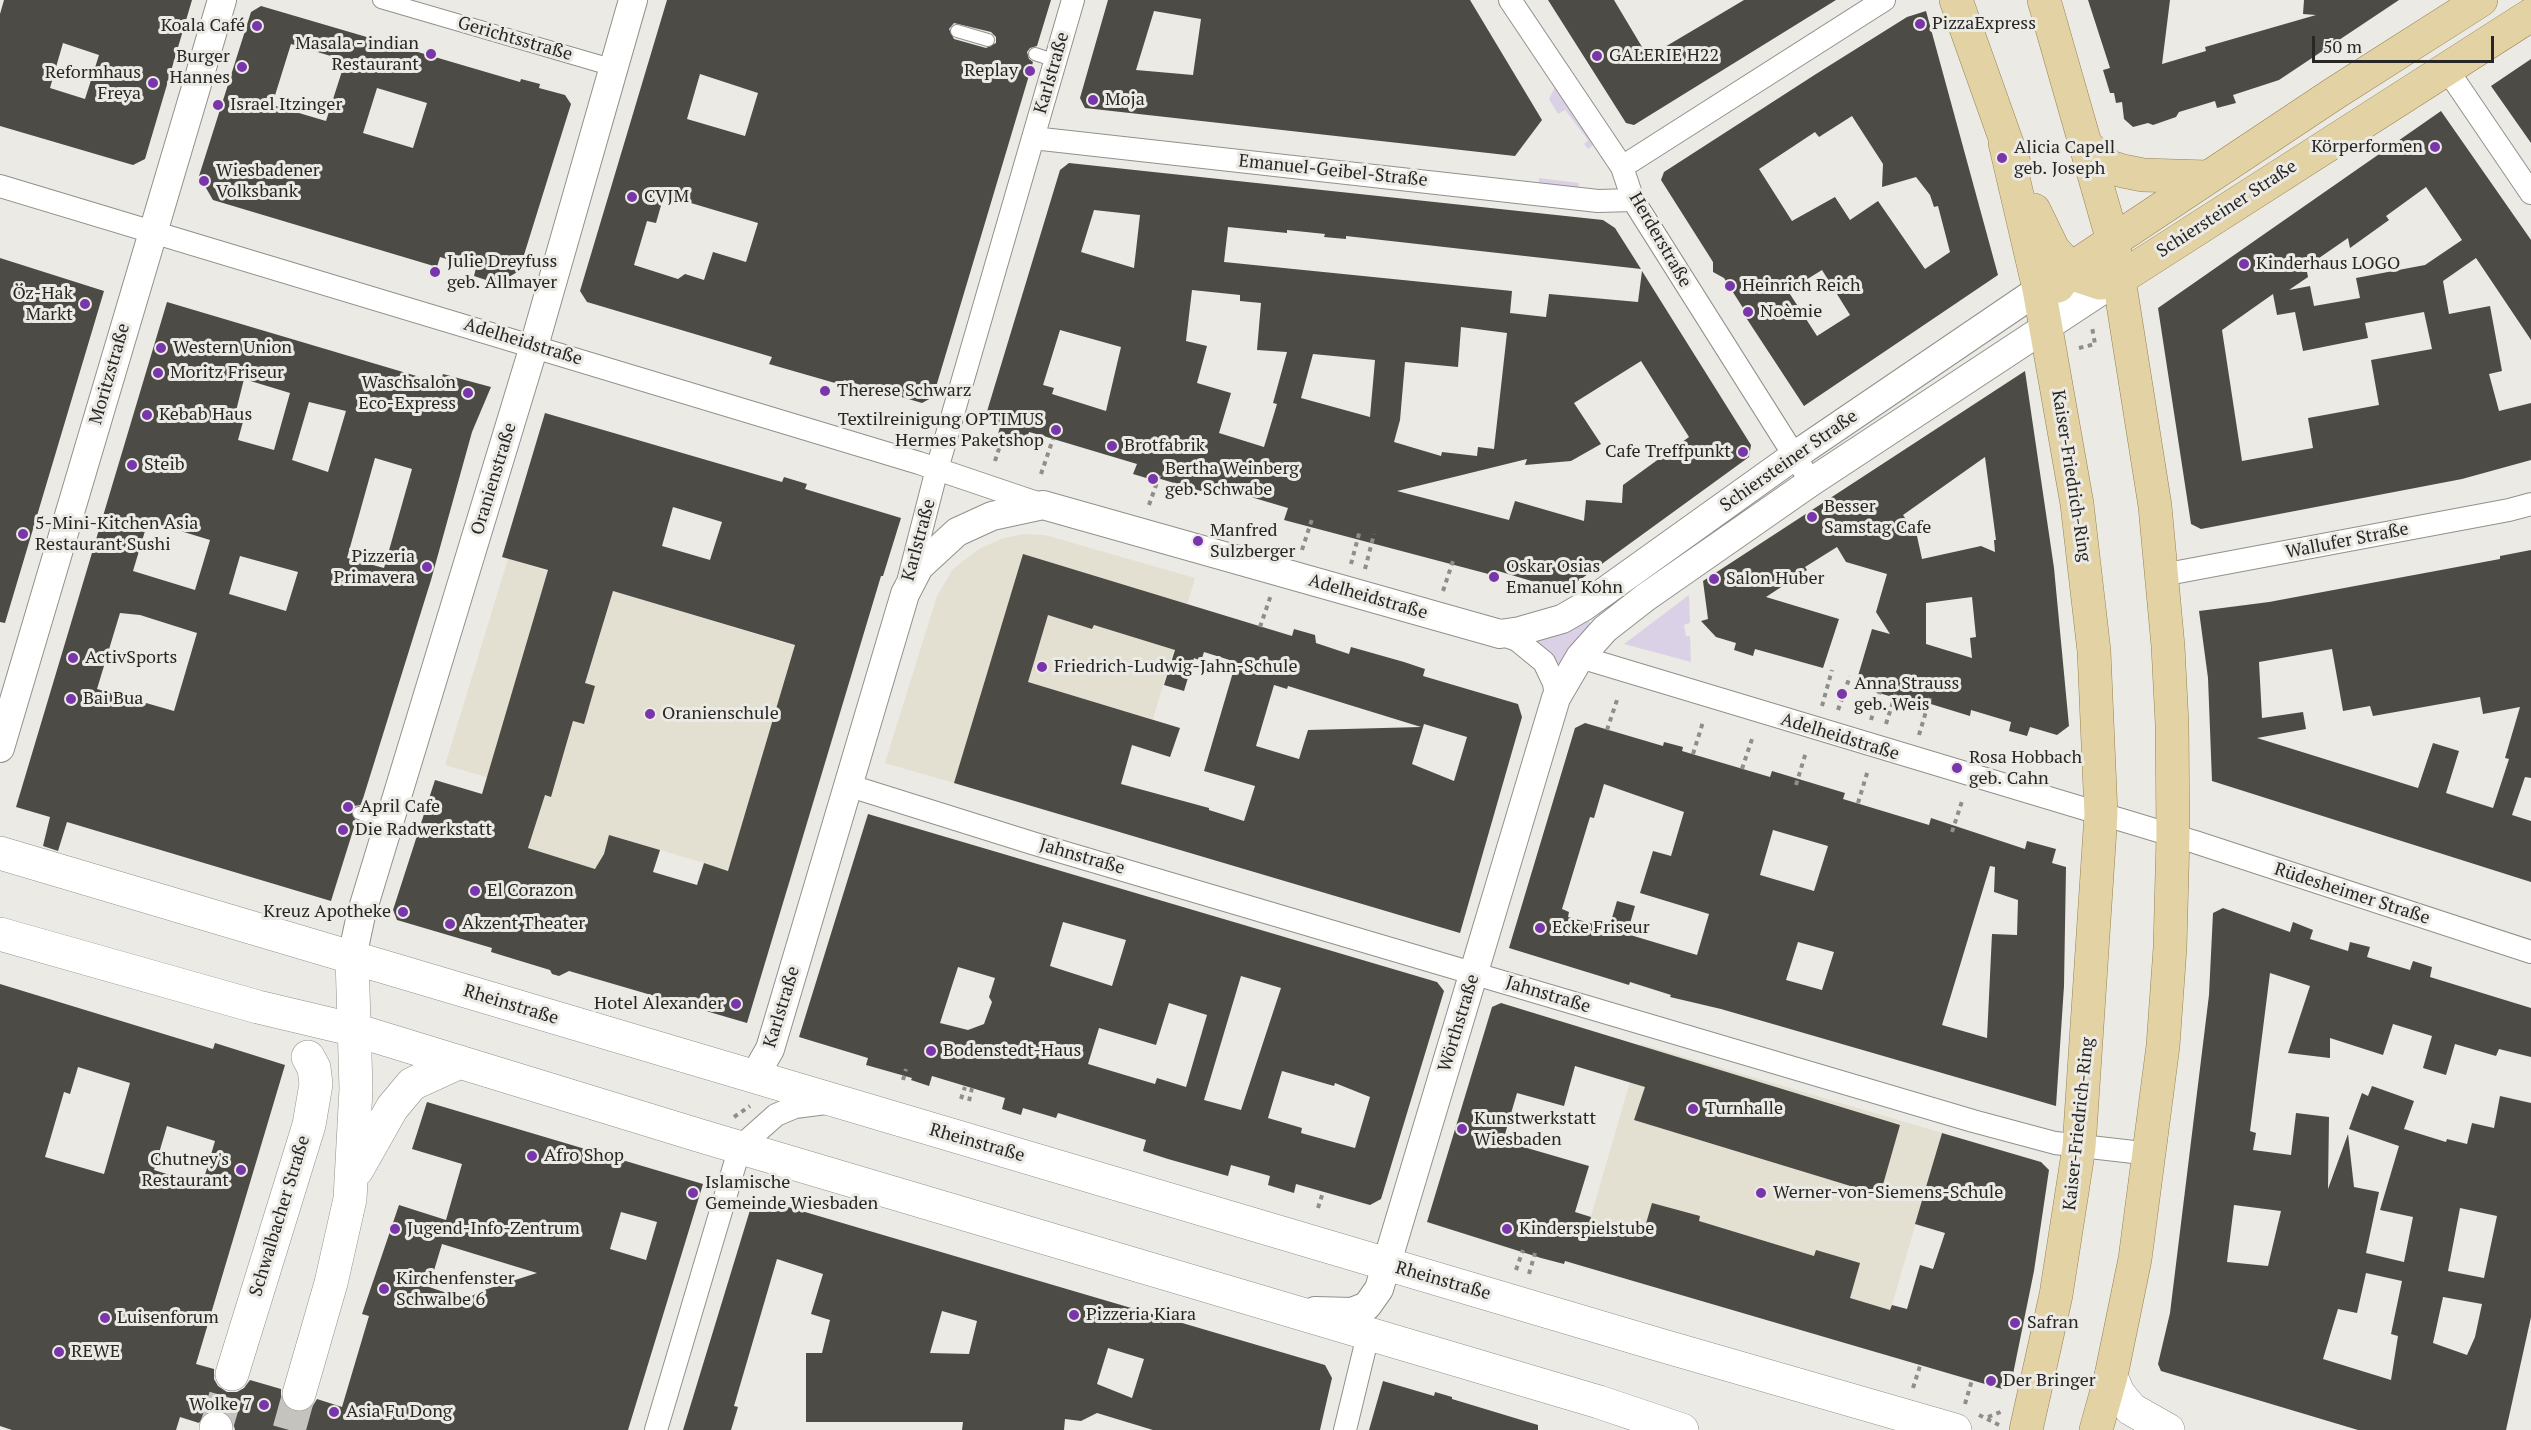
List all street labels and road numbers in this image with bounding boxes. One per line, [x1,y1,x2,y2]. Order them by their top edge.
street label: Gerichtsstraße [455,12,575,66]
street label: Karlstraße [1030,30,1074,116]
street label: Emanuel-Geibel-Straße [1237,150,1429,192]
street label: Schiersteiner Straße [2153,156,2301,262]
street label: Herderstraße [1624,189,1696,291]
street label: Adelheidstraße [461,314,585,370]
street label: Moritzstraße [85,321,135,427]
street label: Kaiser-Friedrich-Ring [2047,388,2095,564]
street label: Schiersteiner Straße [1716,405,1862,517]
street label: Oranienstraße [467,420,521,538]
street label: Karlstraße [898,497,940,583]
street label: Wallufer Straße [2284,518,2410,564]
street label: Adelheidstraße [1306,570,1430,624]
street label: Adelheidstraße [1778,709,1902,765]
street label: Jahnstraße [1037,835,1127,879]
street label: Rüdesheimer Straße [2271,859,2433,929]
street label: Karlstraße [759,964,805,1050]
street label: Wörthstraße [1434,972,1484,1074]
street label: Jahnstraße [1503,972,1593,1018]
street label: Rheinstraße [461,980,561,1030]
street label: Kaiser-Friedrich-Ring [2059,1036,2099,1212]
street label: Rheinstraße [927,1119,1027,1167]
street label: Schwalbacher Straße [245,1133,315,1299]
street label: Rheinstraße [1393,1257,1493,1305]

